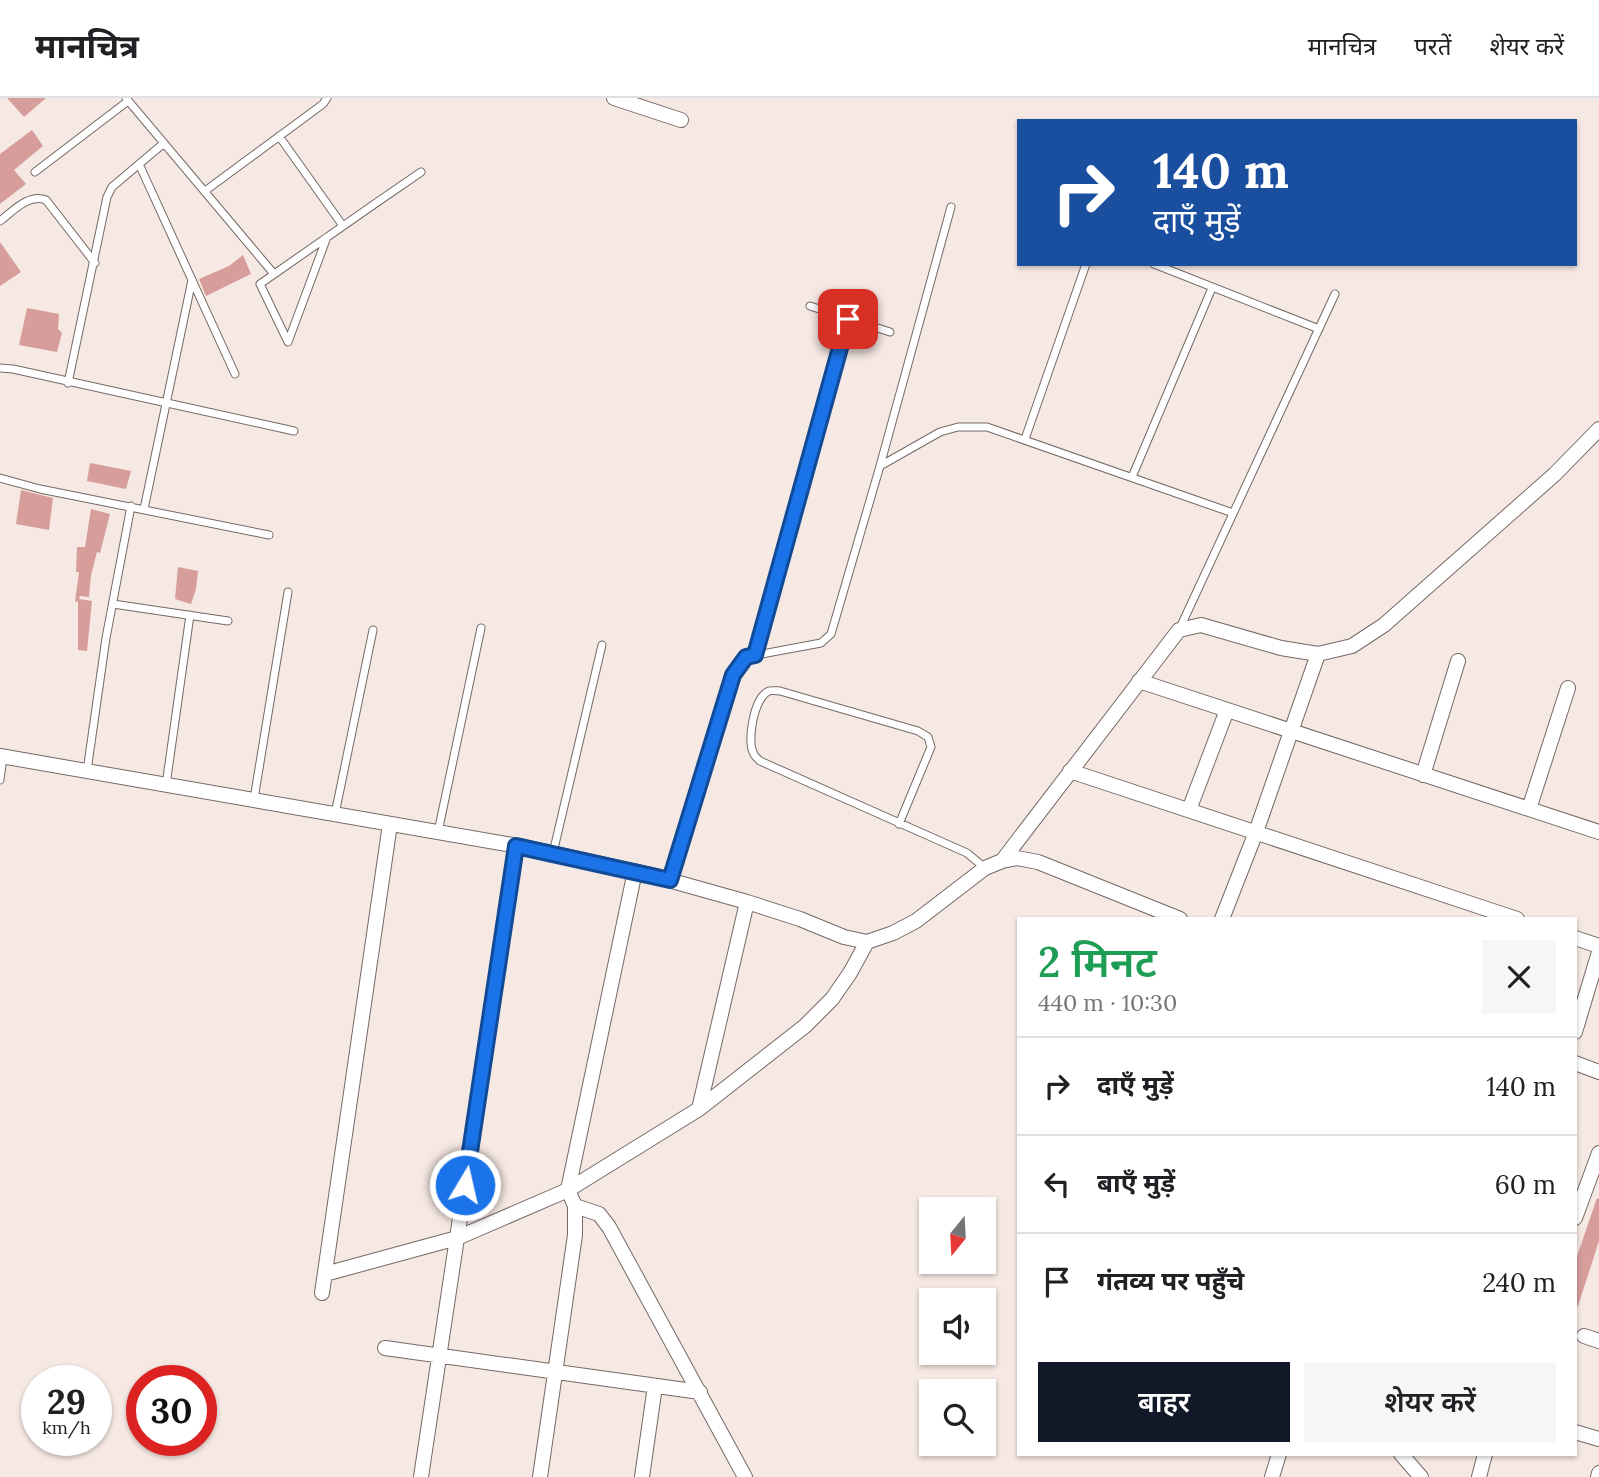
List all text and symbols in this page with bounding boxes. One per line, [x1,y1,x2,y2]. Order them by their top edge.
text: मानचित्र [35,25,139,67]
text: मानचित्र [1308,31,1376,62]
text: परतें [1414,31,1451,62]
text: शेयर करें [1489,31,1564,62]
text: 140 m [1153,139,1289,201]
icon: right [1038,147,1129,238]
text: दाएँ मुड़ें [1153,200,1241,241]
pin [818,289,878,349]
icon: arrive [829,300,867,338]
text: 2 मिनट [1038,935,1157,989]
button: close [1482,940,1556,1014]
text: 440 m · 10:30 [1038,988,1177,1017]
icon: right [1038,1067,1076,1105]
text: दाएँ मुड़ें [1097,1068,1174,1101]
text: 140 m [1486,1070,1556,1103]
position arrow [428,1148,502,1222]
icon: left [1038,1165,1076,1203]
text: बाएँ मुड़ें [1097,1166,1175,1199]
text: 60 m [1495,1168,1556,1201]
north arrow [919,1197,996,1274]
map controls [919,1197,996,1456]
icon: arrive [1038,1263,1076,1301]
text: गंतव्य पर पहुँचे [1097,1264,1244,1297]
text: 240 m [1482,1266,1556,1299]
button: sound [919,1288,996,1365]
button: बाहर [1038,1362,1290,1442]
button: शेयर करें [1304,1362,1556,1442]
speed limit sign: 30 [126,1365,217,1456]
text: 29 [47,1379,86,1424]
button: search [919,1379,996,1456]
text: km/h [42,1416,91,1439]

